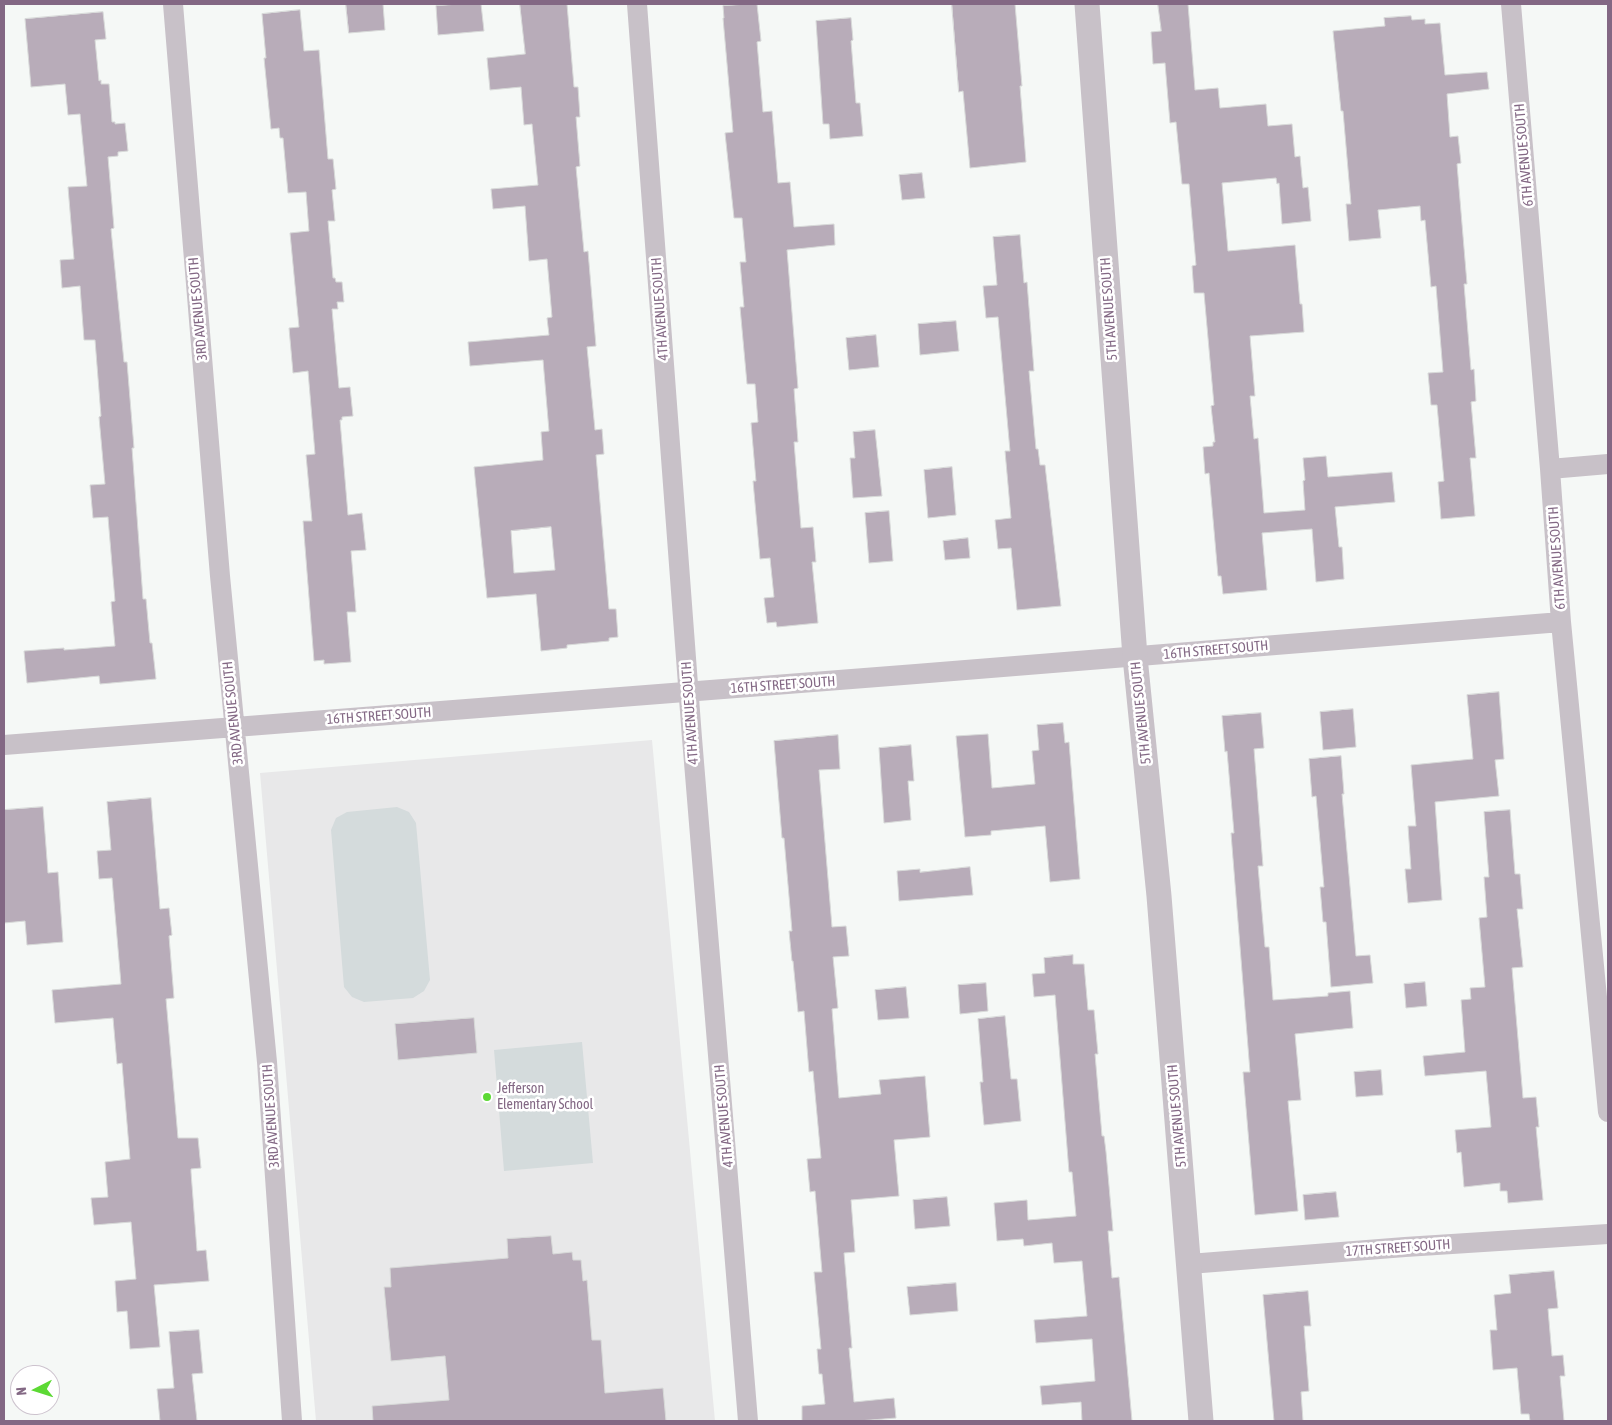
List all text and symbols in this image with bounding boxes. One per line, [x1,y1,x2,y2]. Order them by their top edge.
street label: 6TH AVENUE SOUTH [1511,103,1537,207]
street label: 3RD AVENUE SOUTH [185,257,211,361]
street label: 4TH AVENUE SOUTH [648,257,672,361]
street label: 5TH AVENUE SOUTH [1097,257,1121,361]
street label: 6TH AVENUE SOUTH [1545,506,1569,610]
street label: 16TH STREET SOUTH [1163,637,1269,663]
street label: 3RD AVENUE SOUTH [219,661,247,765]
street label: 4TH AVENUE SOUTH [678,661,702,765]
street label: 5TH AVENUE SOUTH [1127,661,1155,765]
street label: 16TH STREET SOUTH [730,673,836,697]
street label: 16TH STREET SOUTH [326,704,432,728]
street label: 3RD AVENUE SOUTH [259,1064,283,1168]
street label: 4TH AVENUE SOUTH [711,1064,737,1168]
street label: 5TH AVENUE SOUTH [1164,1064,1190,1168]
place label: Jefferson Elementary School [497,1081,593,1114]
marker: Jefferson Elementary School [481,1091,493,1103]
street label: 17TH STREET SOUTH [1345,1236,1451,1260]
north arrow [10,1365,60,1415]
text: N [13,1386,29,1396]

